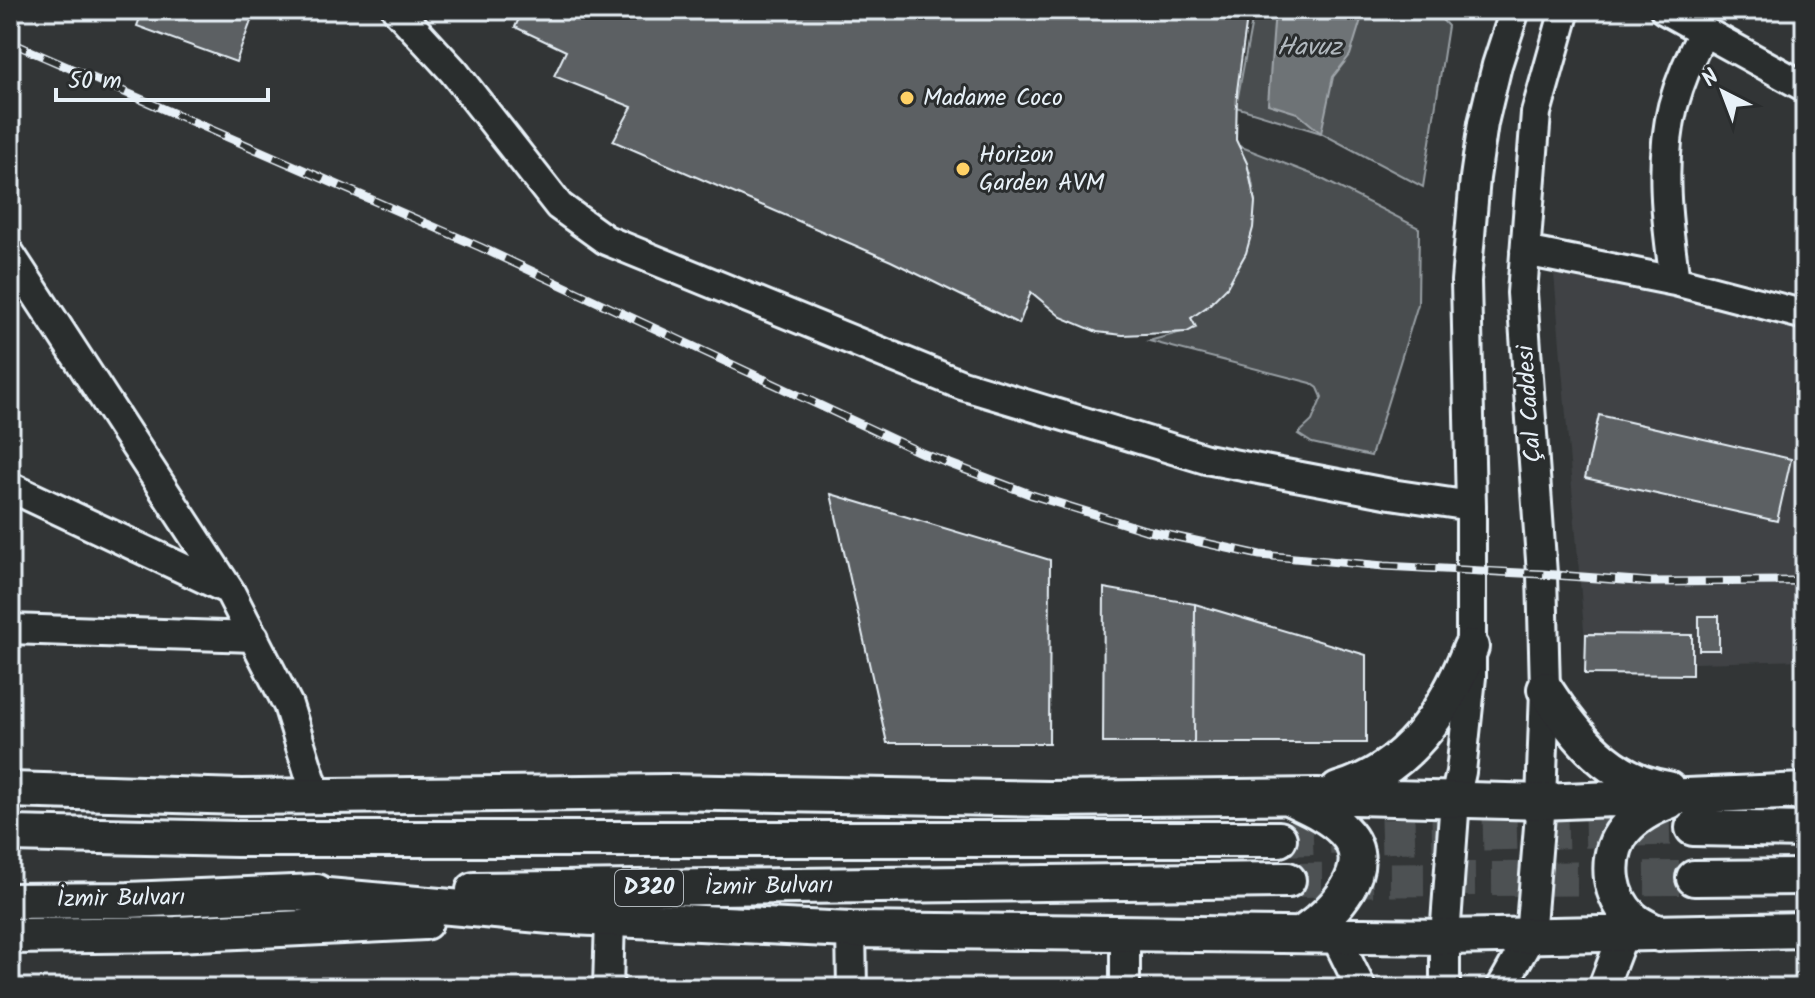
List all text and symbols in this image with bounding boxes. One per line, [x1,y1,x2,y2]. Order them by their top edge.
water label: Havuz [1277,27,1344,69]
scale bar [56,52,268,102]
north arrow [1683,52,1763,132]
text: N [1694,61,1728,97]
text: 50 m [68,62,122,101]
place label: Madame Coco [923,79,1063,118]
marker: Madame Coco [898,89,916,107]
place label: Horizon Garden AVM [979,136,1104,203]
marker: Horizon Garden AVM [954,160,972,178]
street label: Çal Caddesi [1506,343,1554,464]
street label: İzmir Bulvarı [704,866,834,908]
road number: D320 [615,870,683,906]
street label: İzmir Bulvarı [56,878,186,920]

